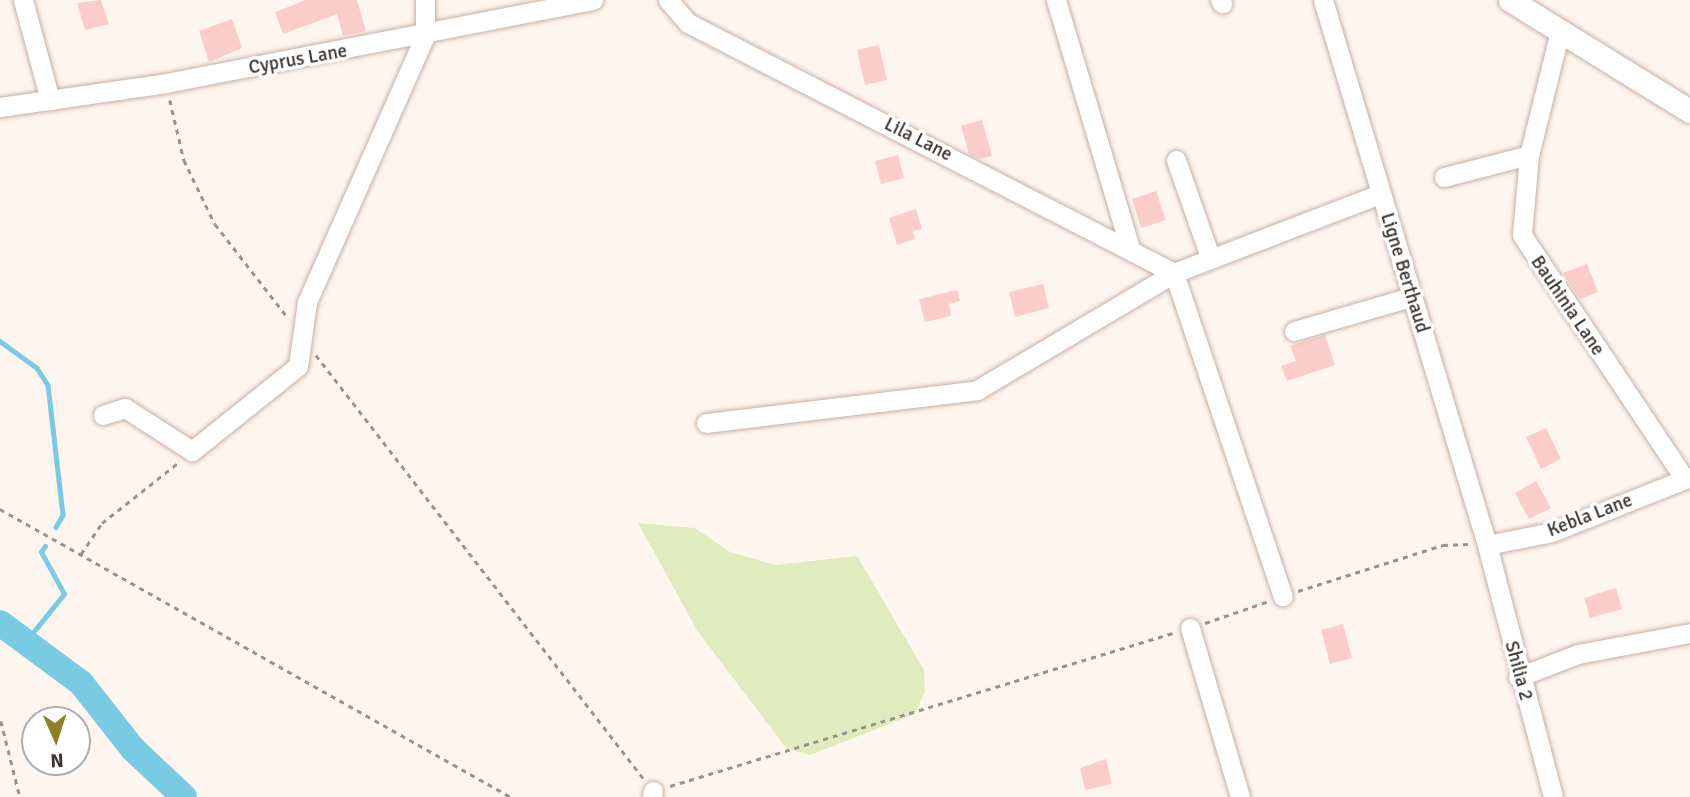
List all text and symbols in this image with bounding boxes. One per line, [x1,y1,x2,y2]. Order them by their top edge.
street label: Cyprus Lane [247,40,349,80]
street label: Lila Lane [880,113,956,167]
street label: Ligne Berthaud [1375,210,1433,336]
street label: Bauhinia Lane [1525,252,1609,360]
street label: Kebla Lane [1544,489,1636,543]
street label: Shilia 2 [1499,639,1537,703]
north arrow [21,706,91,776]
text: N [50,748,64,772]

